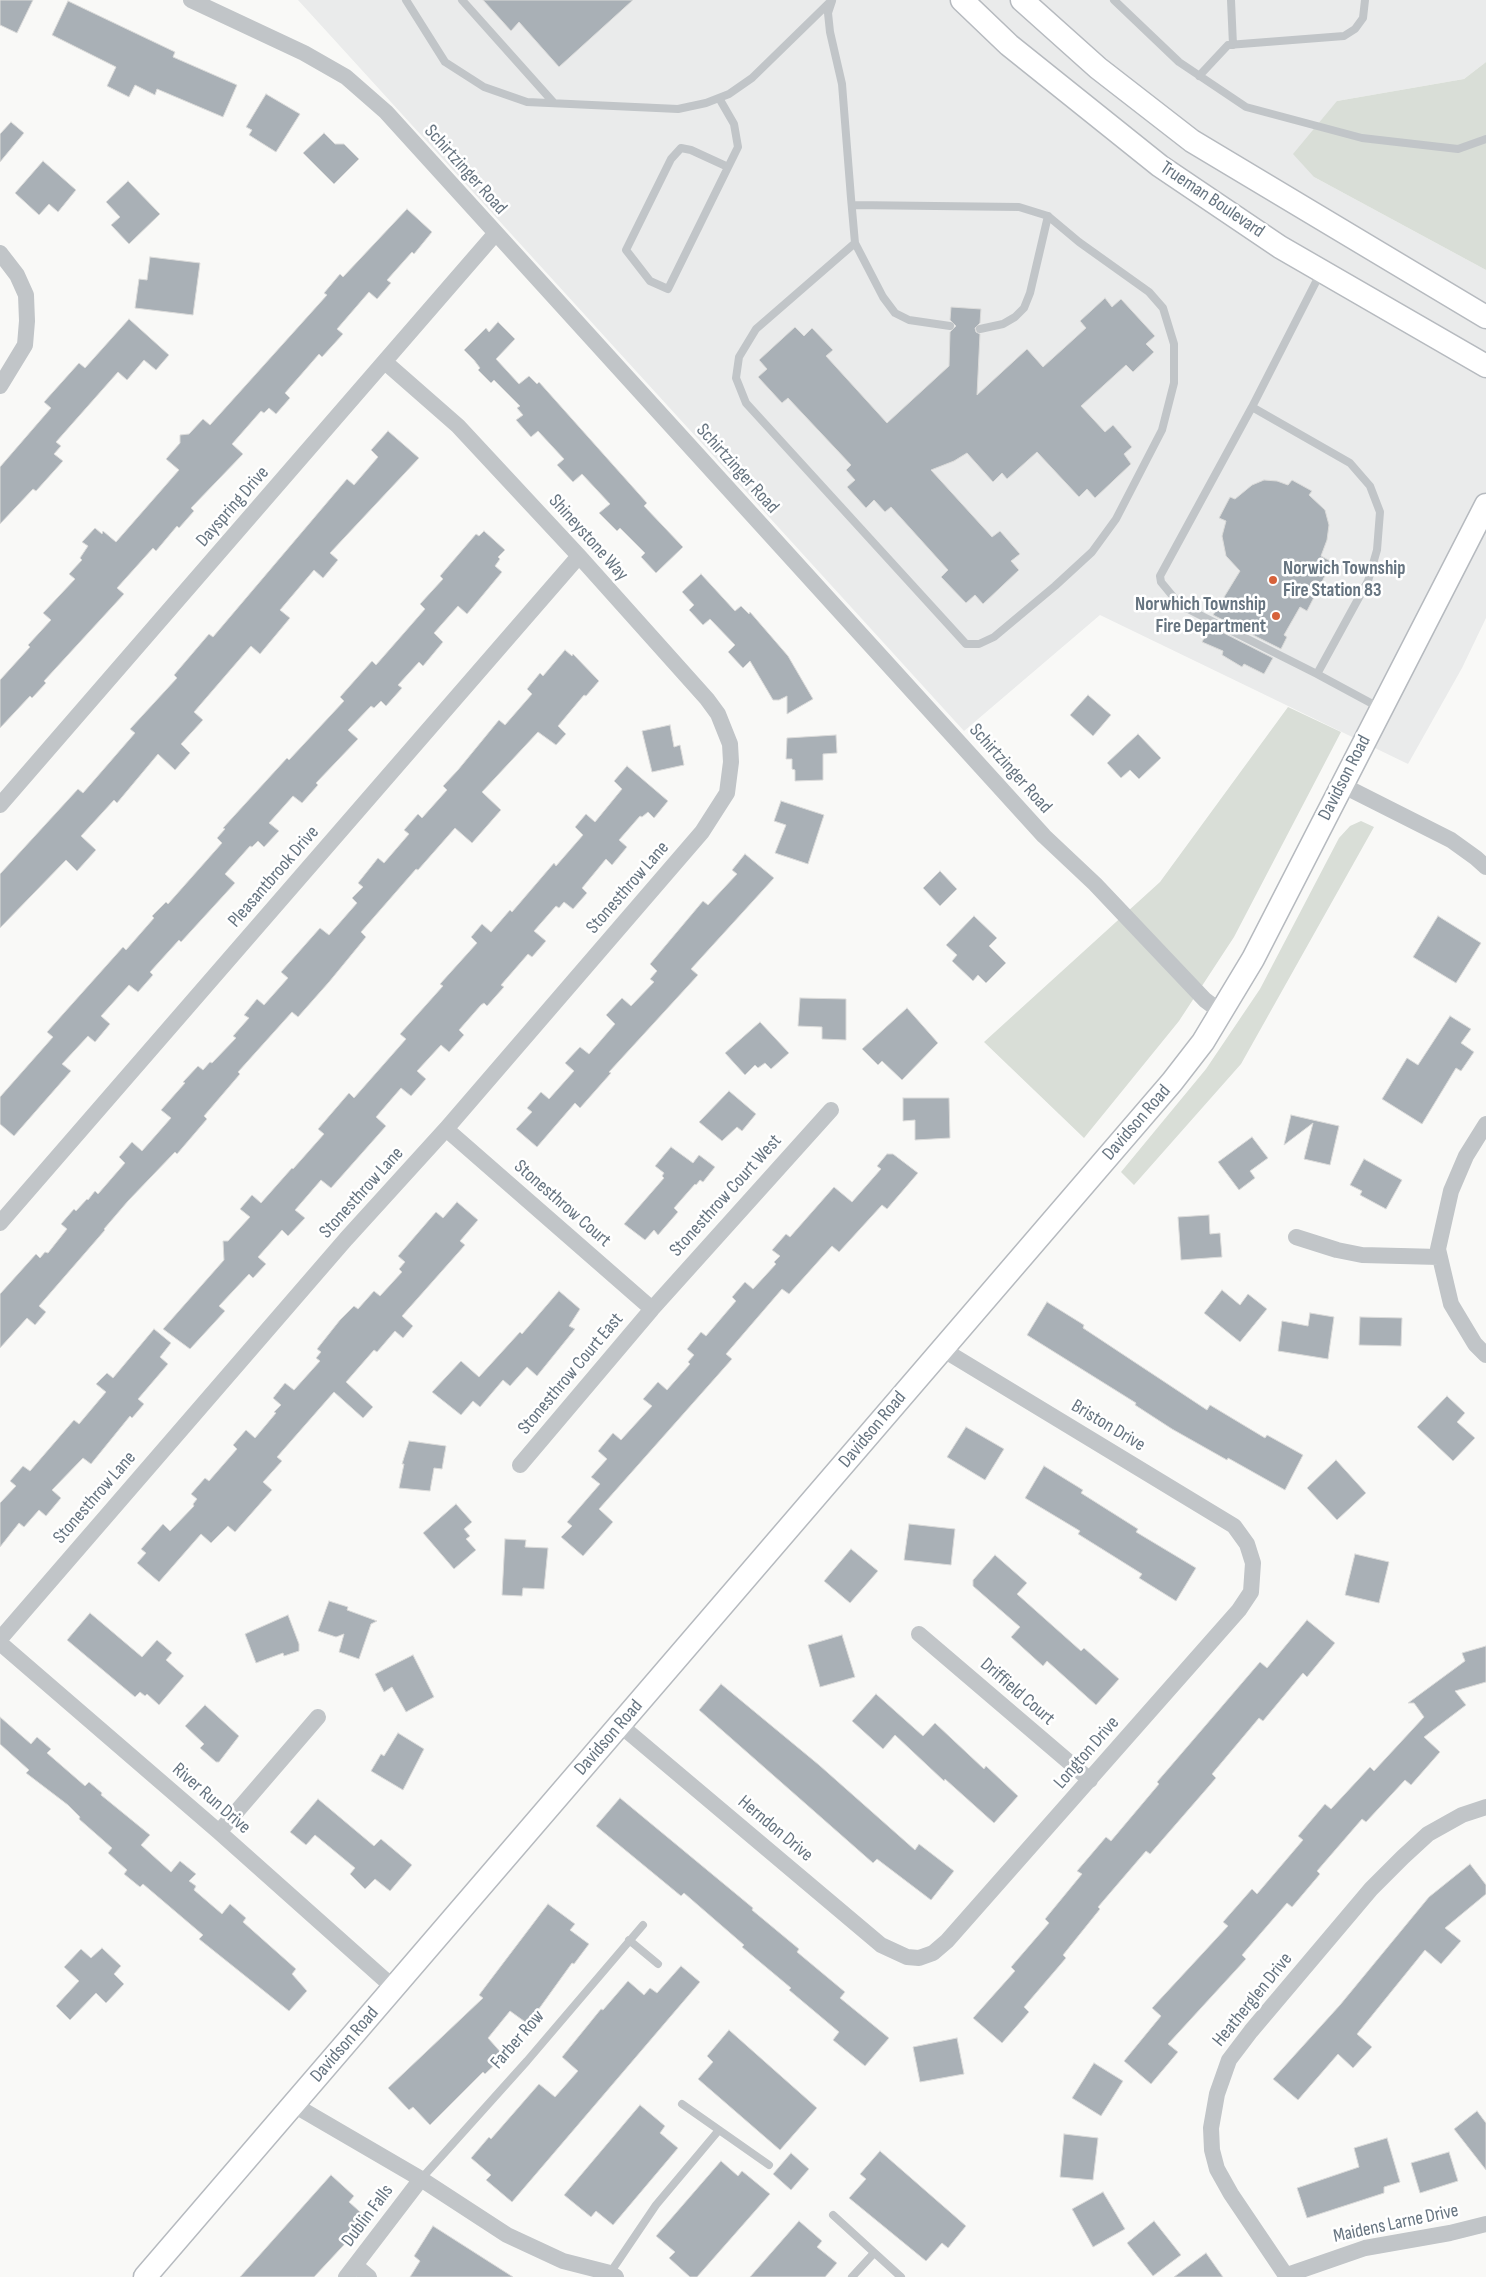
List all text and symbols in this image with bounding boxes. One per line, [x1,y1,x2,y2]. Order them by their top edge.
street label: Schirtzinger Road [419,120,511,220]
street label: Trueman Boulevard [1156,157,1268,243]
street label: Schirtzinger Road [691,419,783,519]
street label: Dayspring Drive [192,462,274,552]
street label: Shineystone Way [543,490,633,586]
place label: Norwich Township Fire Station 83 [1283,558,1405,602]
marker: Norwich Township Fire Station 83 [1267,574,1279,586]
place label: Norwhich Township Fire Department [1135,594,1266,638]
marker: Norwhich Township Fire Department [1270,610,1282,622]
street label: Schirtzinger Road [964,719,1056,819]
street label: Davidson Road [1314,732,1376,824]
street label: Pleasantbrook Drive [224,822,324,932]
street label: Stonesthrow Lane [582,837,674,939]
street label: Davidson Road [1098,1081,1176,1165]
street label: Stonesthrow Court West [665,1130,787,1262]
street label: Stonesthrow Lane [315,1143,409,1243]
street label: Stonesthrow Court [509,1156,615,1252]
street label: Stonesthrow Court East [514,1309,628,1439]
street label: Davidson Road [834,1387,912,1473]
street label: Briston Drive [1067,1395,1149,1457]
street label: Stonesthrow Lane [49,1447,141,1549]
street label: Driffield Court [975,1653,1059,1731]
street label: Davidson Road [570,1696,648,1780]
street label: Longton Drive [1049,1712,1125,1794]
street label: River Run Drive [167,1759,255,1839]
street label: Herndon Drive [733,1791,817,1867]
street label: Heatherglen Drive [1208,1948,1298,2052]
street label: Davidson Road [306,2003,384,2087]
street label: Farber Row [486,2006,550,2074]
street label: Dublin Falls [337,2180,399,2252]
street label: Maidens Larne Drive [1331,2200,1461,2248]

